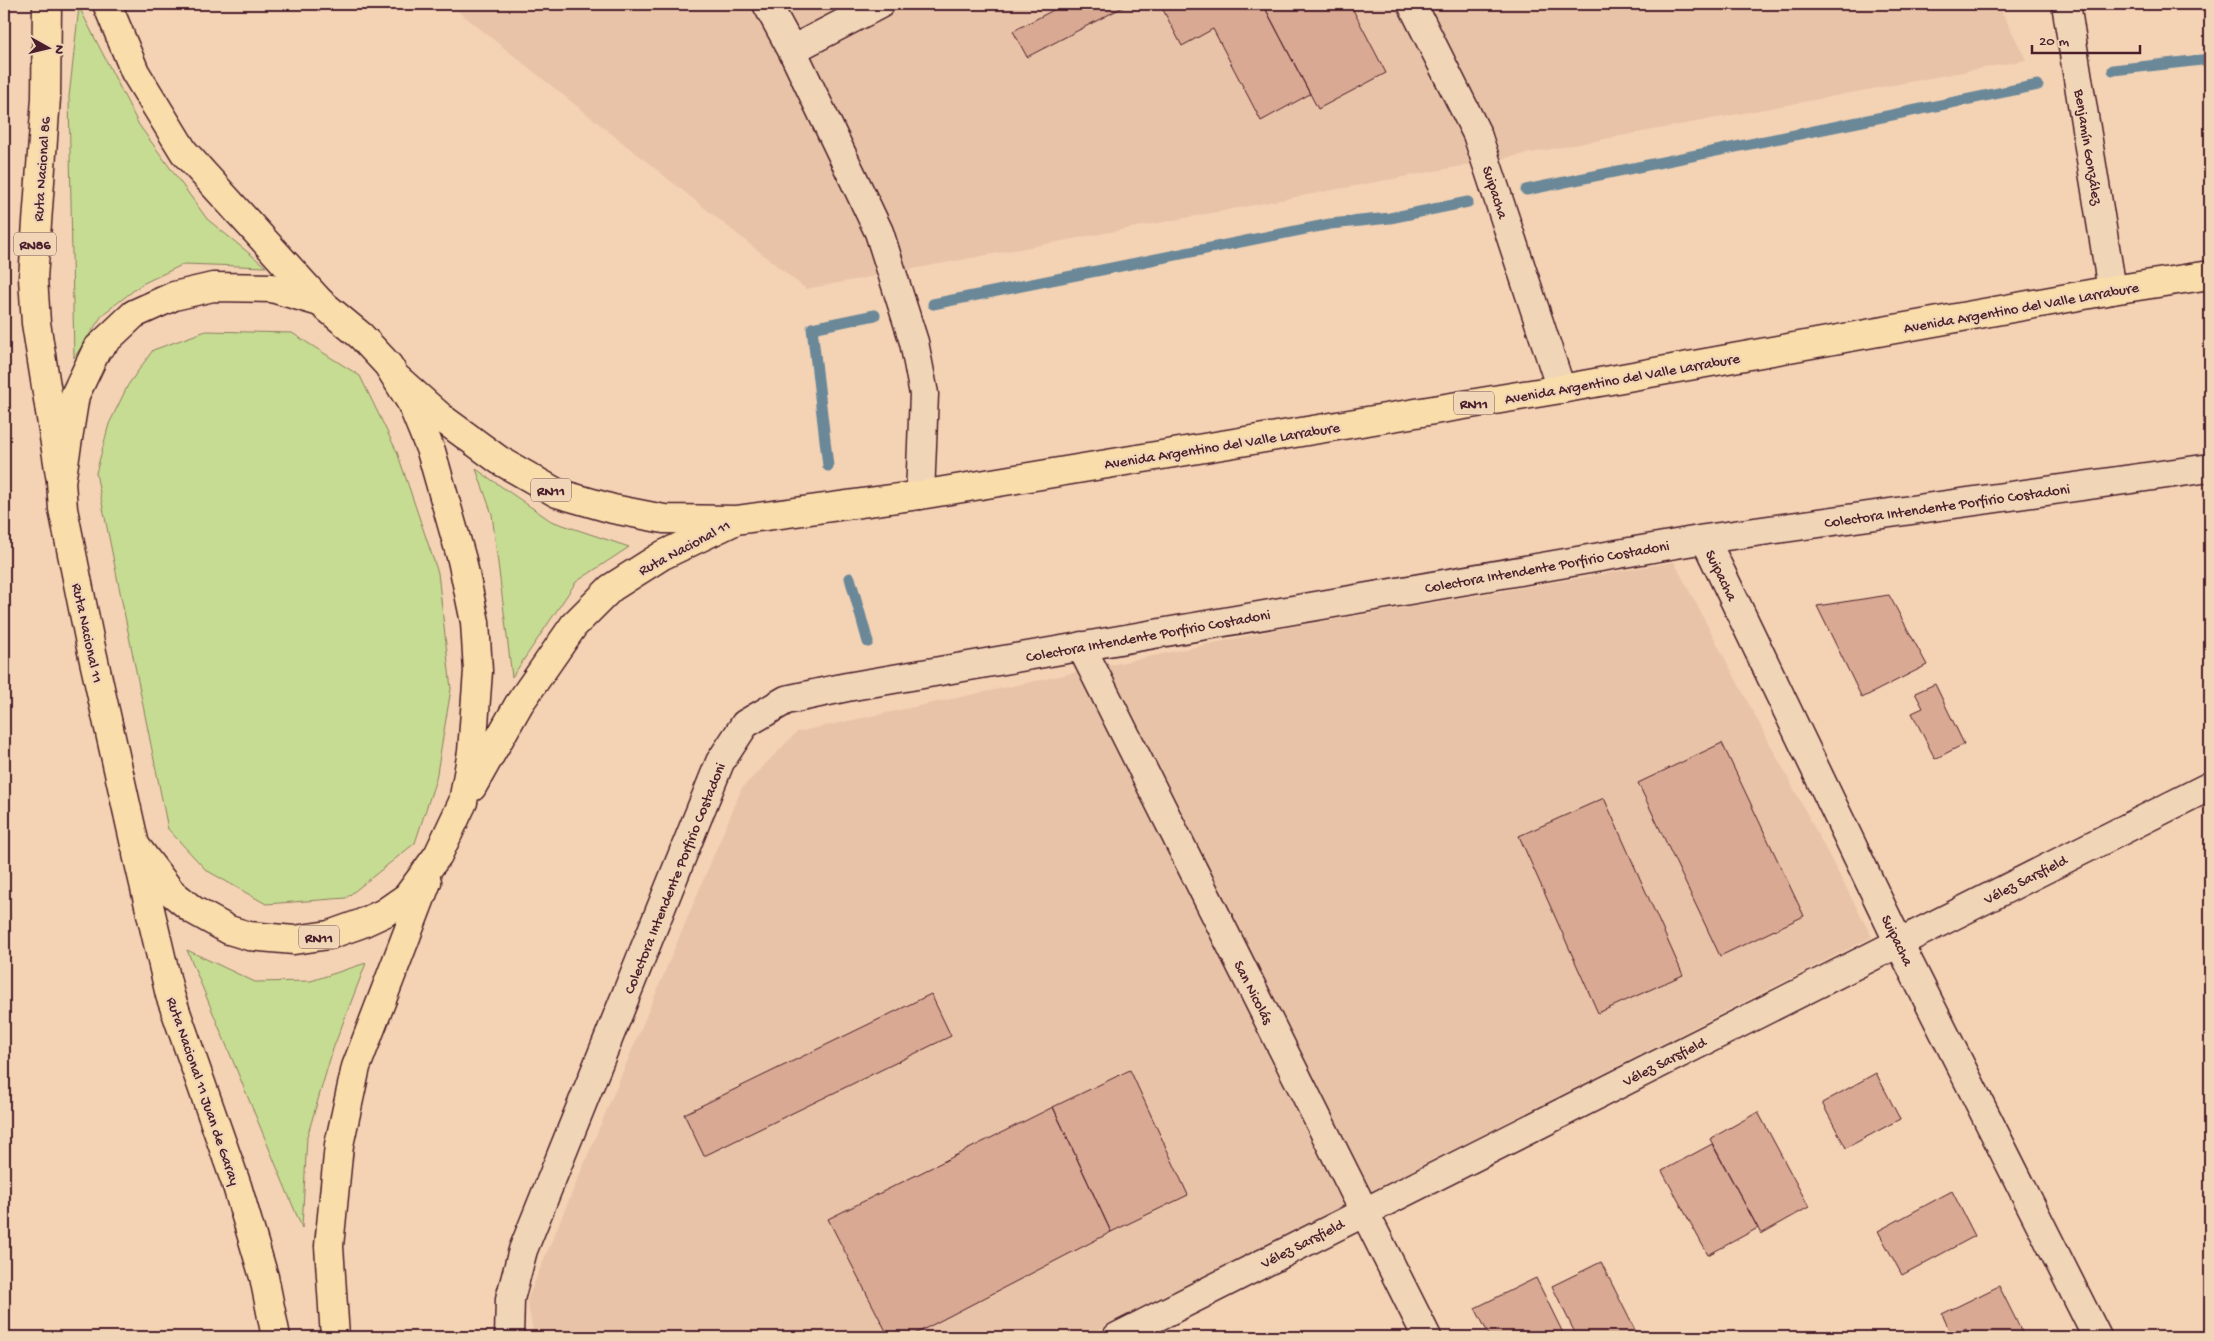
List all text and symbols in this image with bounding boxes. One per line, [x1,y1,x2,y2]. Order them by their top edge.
north arrow [22,22,72,72]
scale bar [2032,22,2139,54]
text: 20 m [2039,33,2069,51]
text: N [49,44,67,55]
street label: Benjamín González [2069,87,2105,207]
street label: Ruta Nacional 86 [30,116,56,222]
street label: Suipacha [1477,164,1511,222]
road number: RN86 [14,232,56,255]
street label: Avenida Argentino del Valle Larrabure [1902,279,2141,339]
street label: Avenida Argentino del Valle Larrabure [1503,350,1742,410]
road number: RN11 [1454,392,1494,414]
street label: Avenida Argentino del Valle Larrabure [1103,419,1342,475]
road number: RN11 [531,478,571,502]
street label: Colectora Intendente Porfirio Costadoni [1823,481,2071,533]
street label: Ruta Nacional 11 [636,517,734,581]
street label: Colectora Intendente Porfirio Costadoni [1424,538,1671,598]
street label: Suipacha [1700,547,1741,605]
street label: Ruta Nacional 11 [67,582,105,685]
street label: Colectora Intendente Porfirio Costadoni [1025,607,1272,667]
street label: Colectora Intendente Porfirio Costadoni [621,760,731,997]
street label: Vélez Sarsfield [1980,852,2072,910]
street label: Suipacha [1876,912,1917,970]
road number: RN11 [299,926,339,949]
street label: San Nicolás [1229,958,1276,1028]
street label: Ruta Nacional 11 Juan de Garay [161,995,243,1189]
street label: Vélez Sarsfield [1619,1034,1711,1092]
street label: Vélez Sarsfield [1257,1216,1349,1274]

